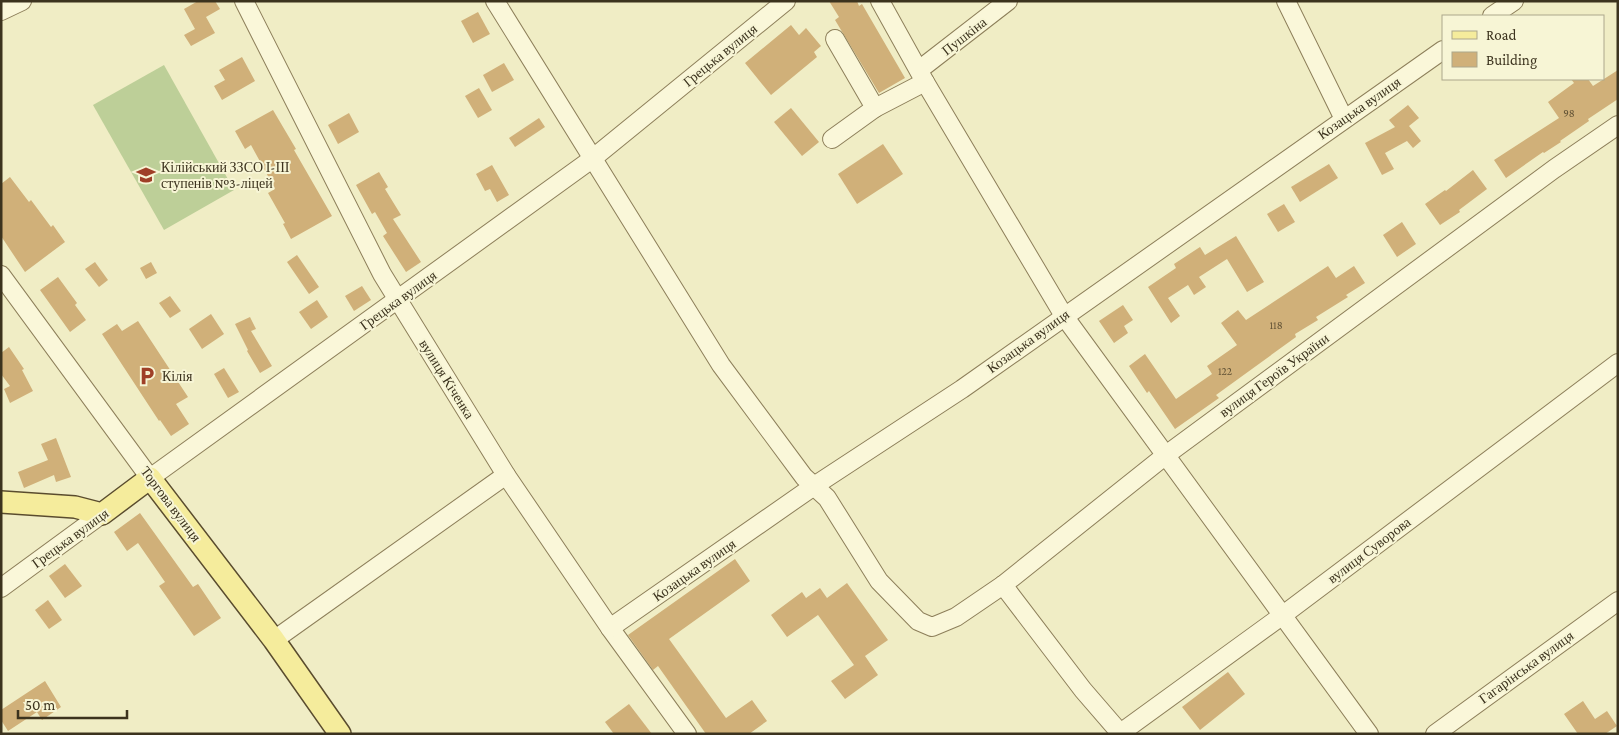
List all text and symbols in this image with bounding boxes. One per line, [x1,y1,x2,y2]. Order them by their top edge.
street label: Пушкіна [938,13,990,58]
legend [1442,15,1604,80]
street label: Грецька вулиця [680,20,761,90]
text: Road [1486,27,1517,43]
text: Building [1486,52,1537,69]
street label: Козацька вулиця [1314,73,1404,143]
house number: 98 [1563,107,1575,119]
place label: Кілійський ЗЗСО І-ІІІ ступенів №3-ліцей [161,159,290,191]
school or university icon: Кілійський ЗЗСО І-ІІІ ступенів №3-ліцей [135,164,157,186]
street label: Грецька вулиця [357,267,440,333]
street label: Козацька вулиця [984,306,1073,376]
house number: 118 [1269,319,1283,331]
street label: вулиця Героїв України [1216,330,1332,420]
street label: вулиця Кіченка [416,336,478,422]
parking icon: Кілія [136,365,158,387]
house number: 122 [1218,365,1232,377]
place label: Кілія [162,368,193,384]
street label: Торгова вулиця [138,463,205,545]
street label: Грецька вулиця [29,505,112,571]
street label: вулиця Суворова [1324,513,1414,586]
street label: Козацька вулиця [649,535,739,605]
street label: Гагарінська вулиця [1475,627,1577,707]
scale bar [18,688,126,720]
text: 50 m [25,697,55,713]

